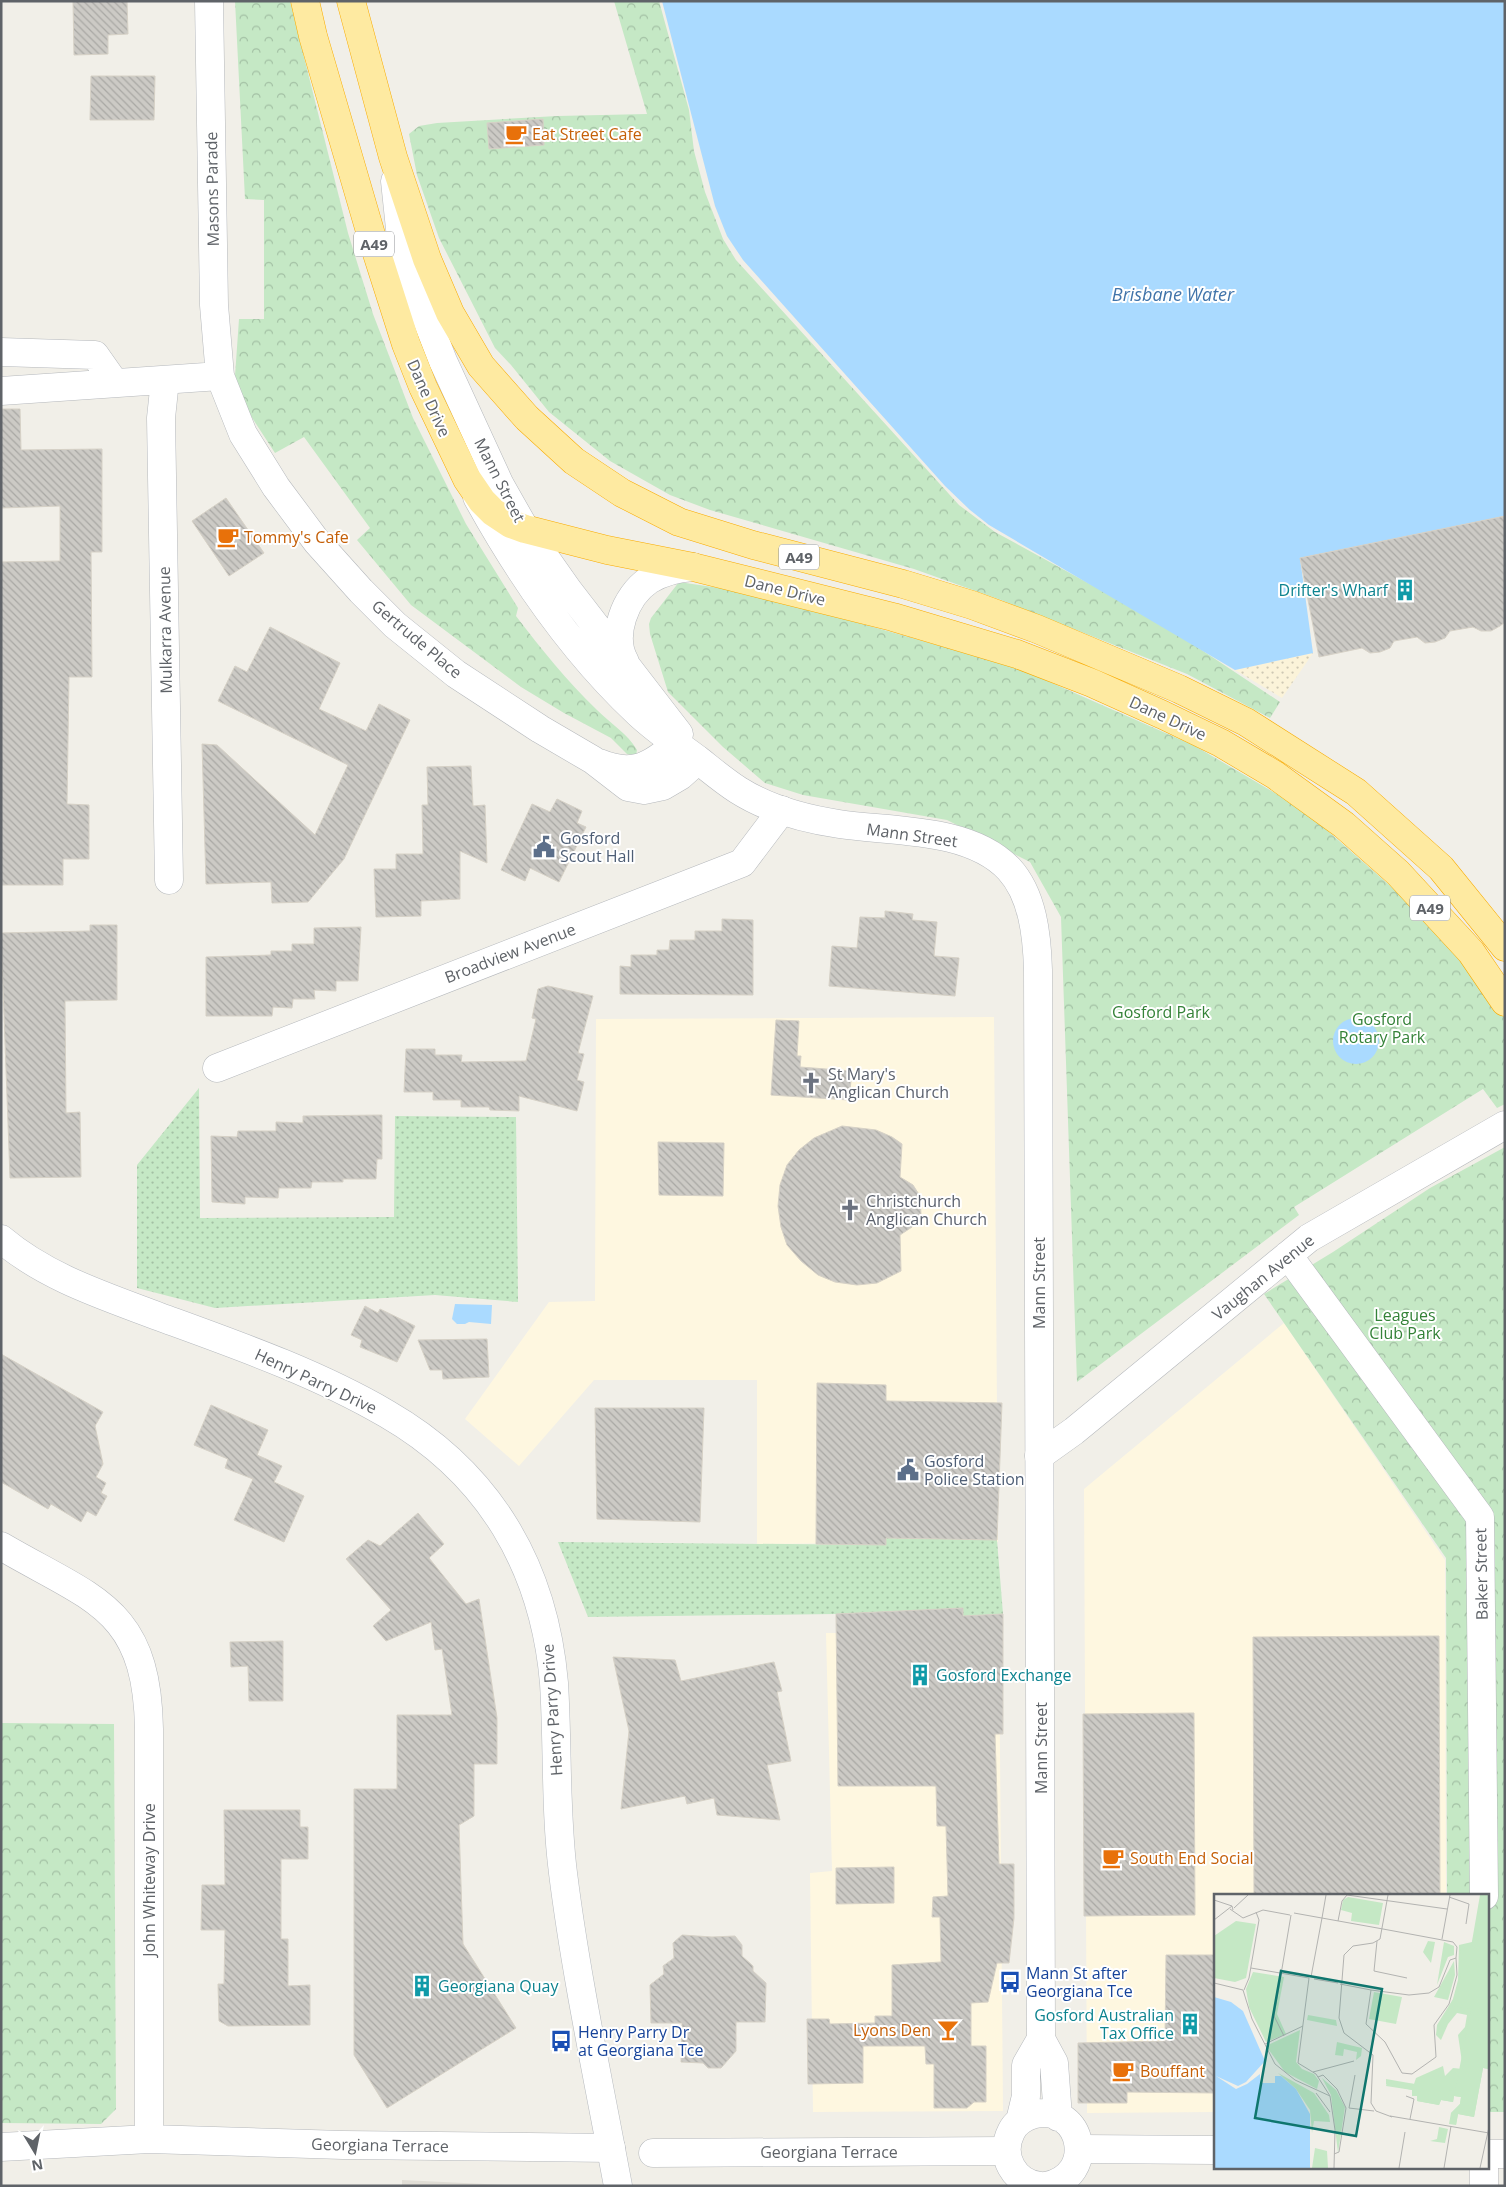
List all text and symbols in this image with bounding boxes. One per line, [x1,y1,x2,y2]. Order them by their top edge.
cafe icon: Eat Street Cafe [503,121,529,147]
place label: Eat Street Cafe [532,123,642,145]
street label: Masons Parade [200,131,224,247]
road number: A49 [354,232,394,256]
water label: Brisbane Water [1112,282,1235,306]
street label: Dane Drive [402,356,456,440]
street label: Mann Street [469,434,531,526]
cafe icon: Tommy's Cafe [215,524,241,550]
place label: Tommy's Cafe [244,526,349,548]
road number: A49 [779,544,819,570]
street label: Mulkarra Avenue [153,566,177,694]
street label: Dane Drive [742,569,828,611]
building icon: Drifter's Wharf [1392,577,1418,603]
place label: Drifter's Wharf [1279,579,1390,601]
street label: Gertrude Place [367,595,467,683]
street label: Dane Drive [1126,691,1210,745]
street label: Mann Street [865,818,959,852]
place label: Gosford Scout Hall [560,827,635,867]
public building icon: Gosford Scout Hall [531,834,557,860]
road number: A49 [1410,896,1450,920]
street label: Broadview Avenue [441,918,579,988]
park label: Gosford Park [1112,1001,1211,1023]
park label: Gosford Rotary Park [1339,1008,1426,1048]
place label: St Mary's Anglican Church [828,1063,949,1103]
church icon: St Mary's Anglican Church [798,1070,824,1096]
place label: Christchurch Anglican Church [866,1190,987,1230]
church icon: Christchurch Anglican Church [837,1197,863,1223]
street label: Vaughan Avenue [1207,1229,1319,1325]
street label: Mann Street [1028,1237,1050,1329]
park label: Leagues Club Park [1369,1304,1441,1344]
street label: Henry Parry Drive [251,1343,381,1419]
place label: Gosford Police Station [924,1450,1025,1490]
public building icon: Gosford Police Station [895,1457,921,1483]
street label: Baker Street [1469,1528,1493,1620]
street label: Henry Parry Drive [536,1643,568,1777]
building icon: Gosford Exchange [907,1662,933,1688]
place label: Gosford Exchange [936,1664,1072,1686]
street label: Mann Street [1030,1702,1052,1794]
street label: John Whiteway Drive [138,1803,160,1959]
cafe icon: South End Social [1100,1845,1126,1871]
place label: South End Social [1130,1847,1254,1869]
inset map [1214,1894,1488,2170]
place label: Mann St after Georgiana Tce [1026,1962,1133,2002]
bus stop icon: Mann St after Georgiana Tce [997,1969,1023,1995]
building icon: Georgiana Quay [409,1973,435,1999]
place label: Georgiana Quay [438,1975,559,1997]
place label: Gosford Australian Tax Office [1034,2004,1174,2044]
building icon: Gosford Australian Tax Office [1177,2011,1203,2037]
bar icon: Lyons Den [935,2017,961,2043]
place label: Lyons Den [853,2019,931,2041]
place label: Henry Parry Dr at Georgiana Tce [578,2021,703,2061]
bus stop icon: Henry Parry Dr at Georgiana Tce [548,2028,574,2054]
cafe icon: Bouffant [1110,2058,1136,2084]
place label: Bouffant [1140,2060,1205,2082]
north arrow [10,2127,60,2177]
street label: Georgiana Terrace [311,2133,449,2157]
street label: Georgiana Terrace [760,2141,898,2163]
text: N [30,2155,45,2176]

